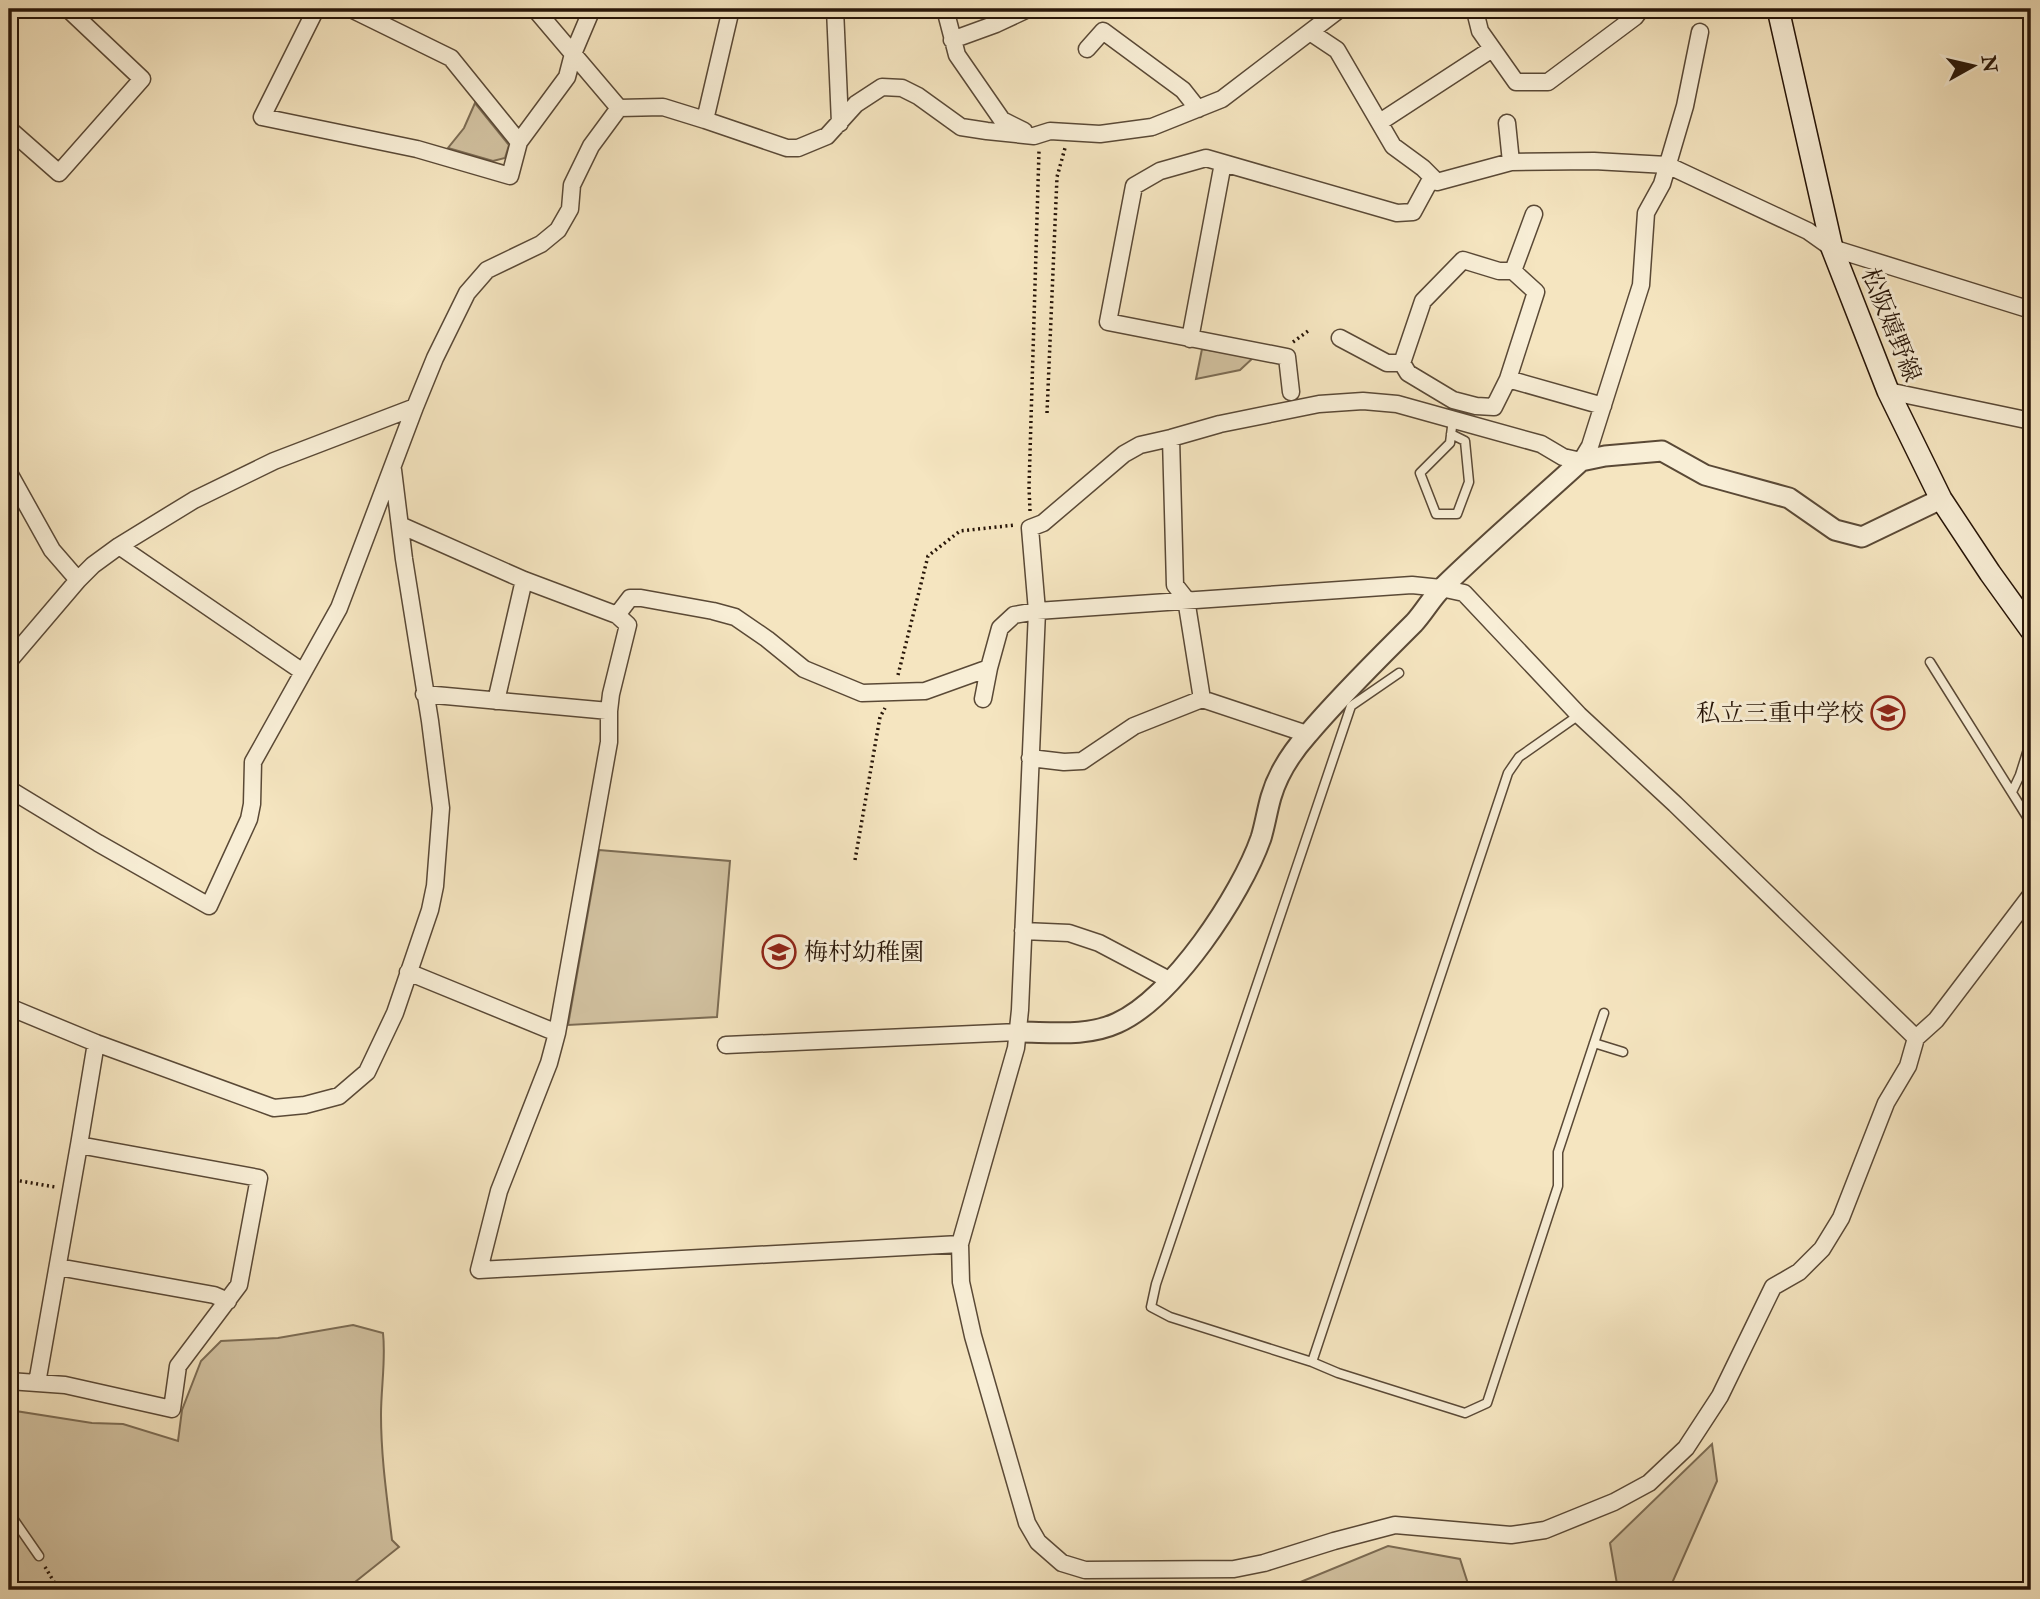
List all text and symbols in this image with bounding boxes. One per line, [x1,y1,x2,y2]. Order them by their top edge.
north arrow [1938,32,2008,102]
text: N [1976,53,2002,75]
street label: 松阪嬉野線 [1854,264,1928,386]
school or university icon: 私立三重中学校 [1869,694,1907,732]
place label: 私立三重中学校 [1696,698,1864,729]
school or university icon: 梅村幼稚園 [760,933,798,971]
place label: 梅村幼稚園 [804,937,924,968]

